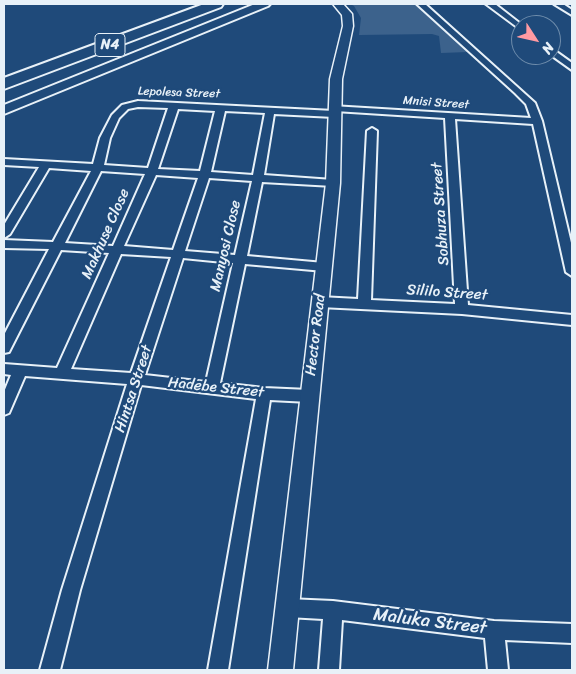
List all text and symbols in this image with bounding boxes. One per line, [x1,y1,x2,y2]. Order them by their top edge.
north arrow [511,15,561,65]
road number: N4 [95,34,125,56]
text: N [535,37,561,59]
street label: Lepolesa Street [138,84,220,102]
street label: Mnisi Street [402,94,470,112]
street label: Sobhuza Street [428,162,454,266]
street label: Makhuse Close [78,186,134,282]
street label: Manyosi Close [207,199,245,293]
street label: Sililo Street [406,281,488,305]
street label: Hector Road [302,293,330,377]
street label: Hintsa Street [111,343,157,435]
street label: Hadebe Street [167,374,265,402]
street label: Maluka Street [372,604,488,640]

